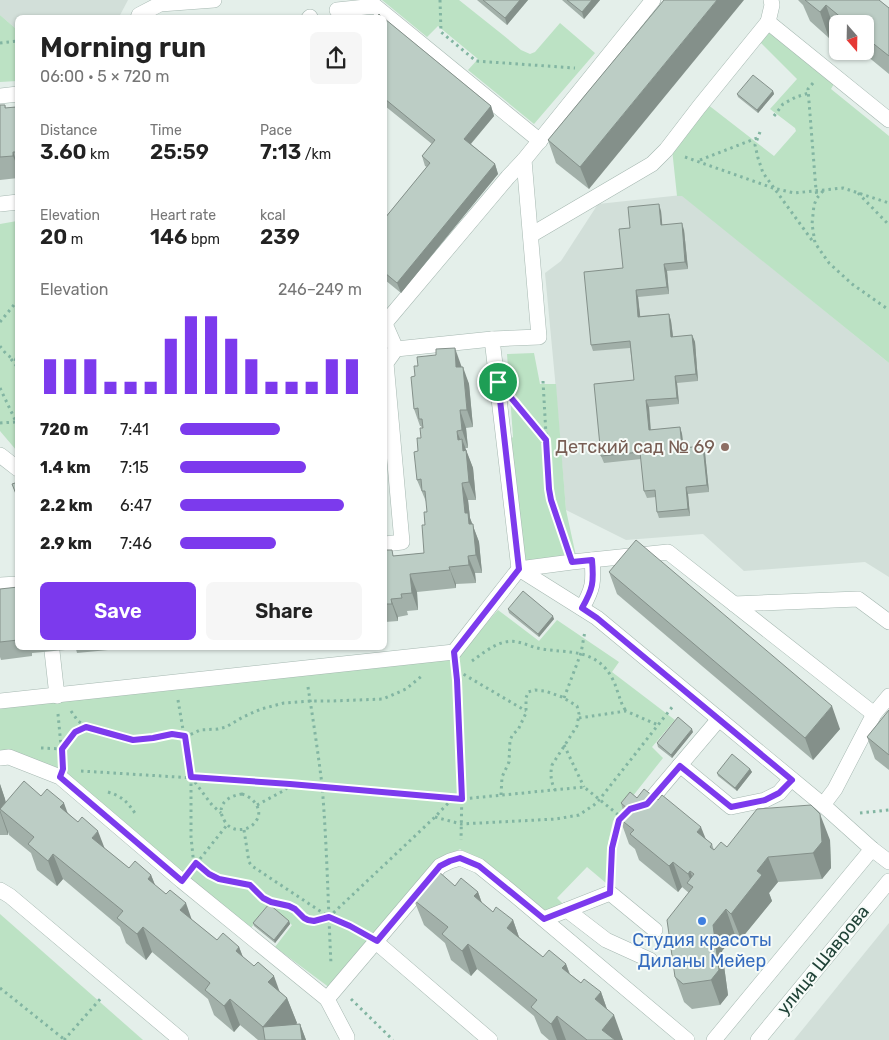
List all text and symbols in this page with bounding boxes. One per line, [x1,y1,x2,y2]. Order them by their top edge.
north arrow [829,15,874,60]
map controls [829,15,874,60]
text: Morning run [40,31,206,64]
button: share [310,32,362,84]
text: 06:00 · 5 × 720 m [40,67,170,86]
text: Distance [40,122,97,139]
text: Time [150,122,182,139]
text: Pace [260,122,292,139]
text: 3.60 [40,139,87,164]
text: 25:59 [150,139,209,164]
text: 7:13 [260,139,301,164]
text: km [87,146,110,163]
text: /km [301,146,331,163]
text: Elevation [40,207,100,224]
text: Heart rate [150,207,216,224]
text: kcal [260,207,286,224]
text: 20 [40,224,67,249]
text: 146 [150,224,187,249]
text: 239 [260,224,300,249]
text: m [67,231,83,248]
text: bpm [187,231,220,248]
text: Elevation [40,280,109,299]
text: 246–249 m [278,280,362,299]
pin [477,361,519,403]
icon: arrive [484,368,512,396]
text: 720 m [40,420,89,439]
text: 7:41 [120,420,149,439]
place label: Детский сад № 69 [555,436,715,458]
marker: Детский сад № 69 [719,441,731,453]
text: 1.4 km [40,458,91,477]
text: 7:15 [120,458,149,477]
text: 2.2 km [40,496,93,515]
text: 6:47 [120,496,152,515]
text: 2.9 km [40,534,92,553]
text: 7:46 [120,534,152,553]
button: Save [40,582,196,640]
button: Share [206,582,362,640]
street label: улица Шаврова [772,901,874,1019]
marker: Студия красоты Диланы Мейер [696,915,708,927]
place label: Студия красоты Диланы Мейер [632,929,772,972]

